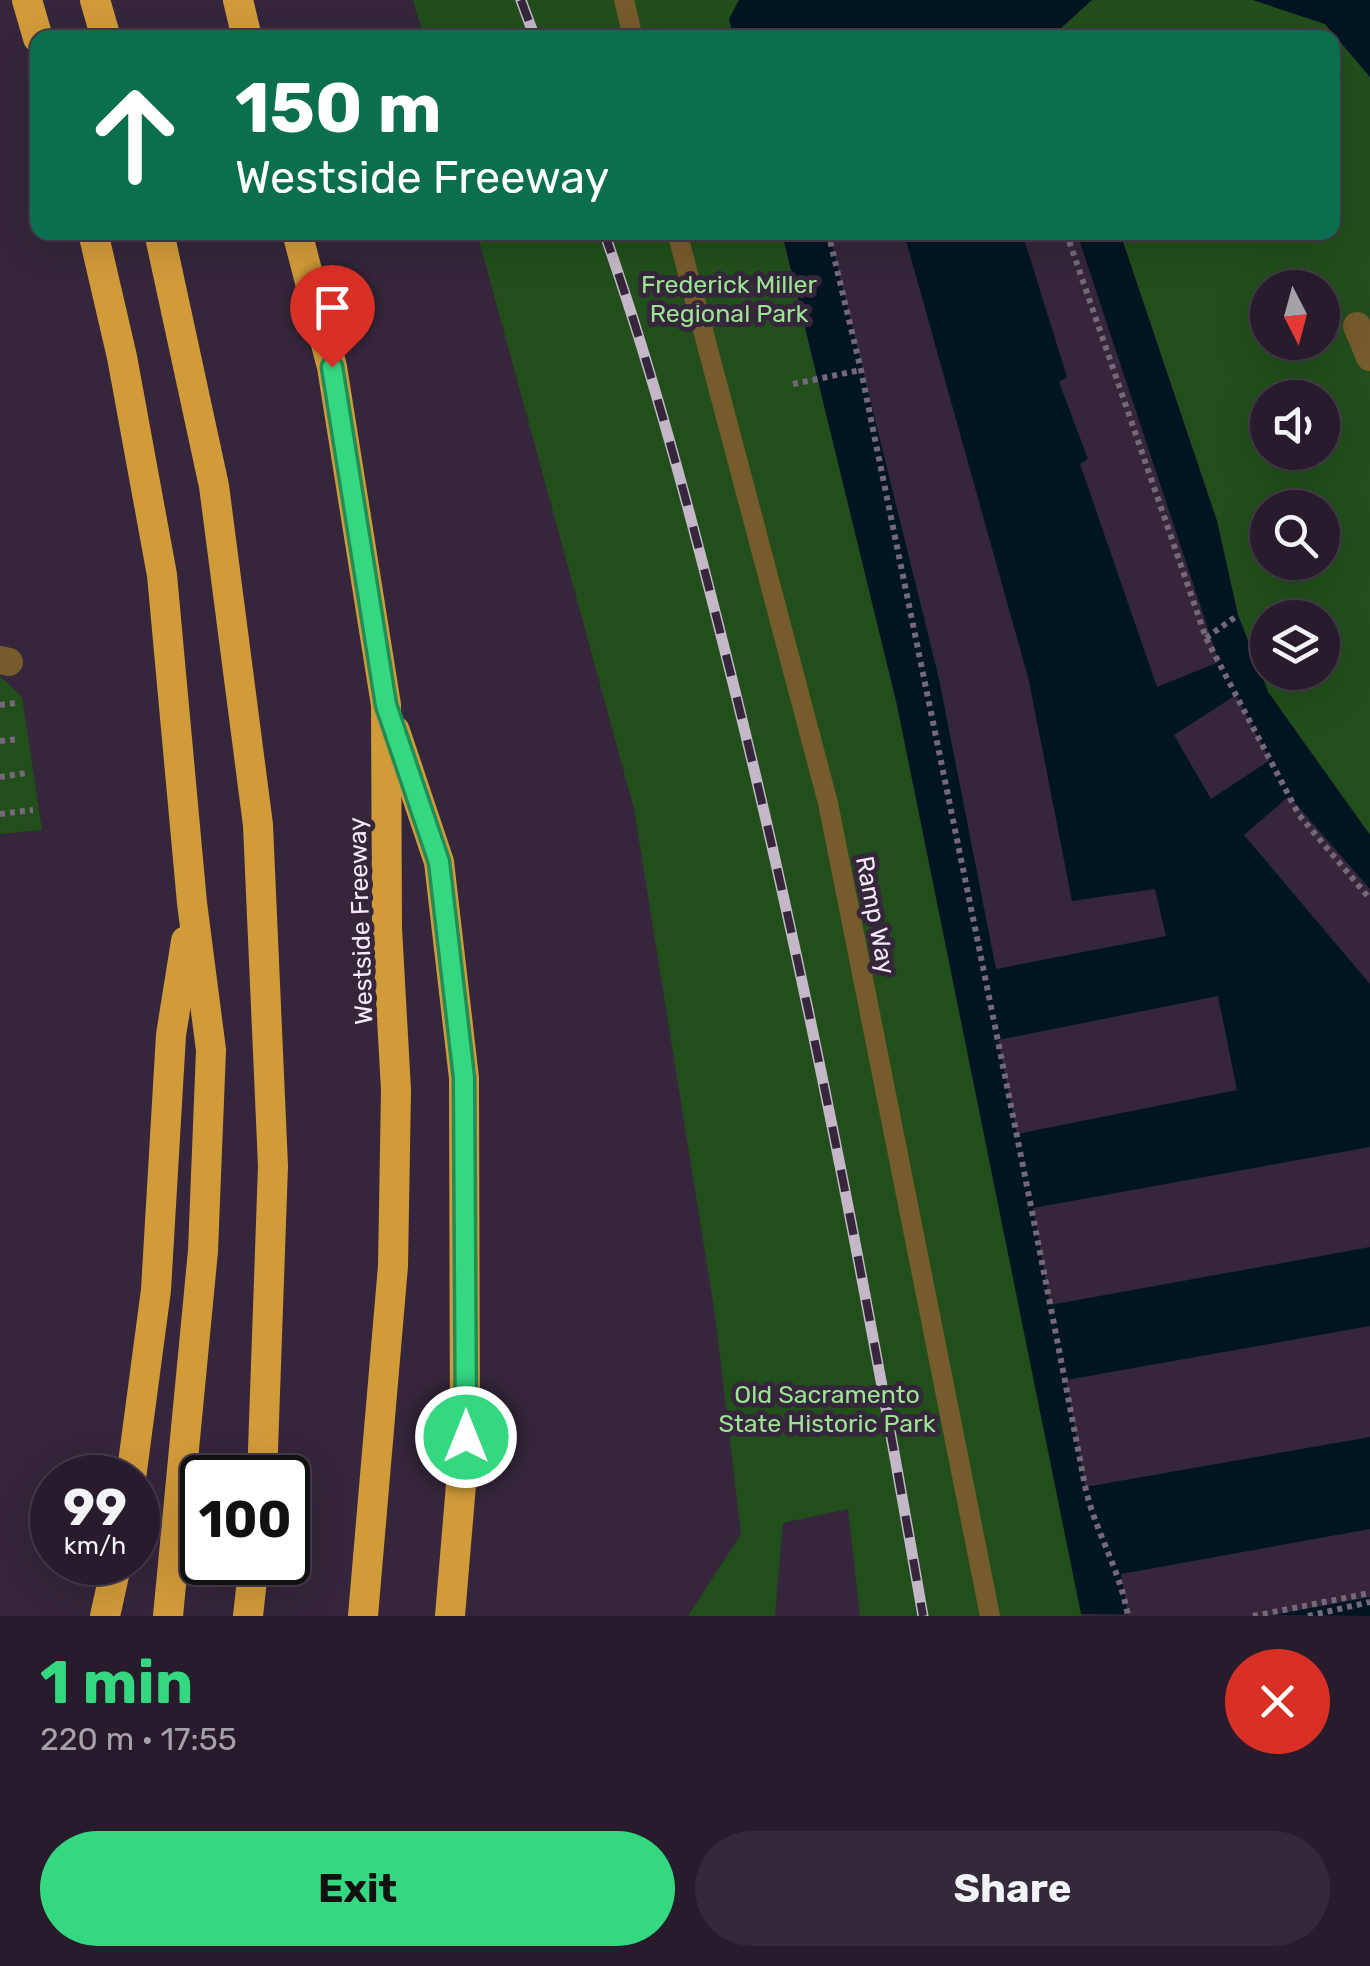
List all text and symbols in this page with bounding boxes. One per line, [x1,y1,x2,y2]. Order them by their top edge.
text: 150 m [235,67,442,150]
icon: ahead [70,70,200,200]
text: Westside Freeway [235,151,609,204]
pin [290,265,375,368]
park label: Frederick Miller Regional Park [641,270,818,328]
north arrow [1250,270,1340,360]
map controls [1250,270,1340,690]
icon: arrive [305,280,360,335]
button: sound [1250,380,1340,470]
button: search [1250,490,1340,580]
button: layers [1250,600,1340,690]
street label: Westside Freeway [342,816,379,1025]
street label: Ramp Way [850,854,901,977]
park label: Old Sacramento State Historic Park [718,1380,936,1438]
position arrow [414,1385,518,1489]
speed limit sign: 100 [180,1455,310,1585]
text: 99 [63,1478,127,1538]
text: km/h [64,1531,126,1560]
text: 1 min [40,1647,193,1718]
button: close [1225,1649,1330,1754]
text: 220 m · 17:55 [40,1720,237,1758]
button: Exit [40,1831,675,1946]
button: Share [695,1831,1330,1946]

